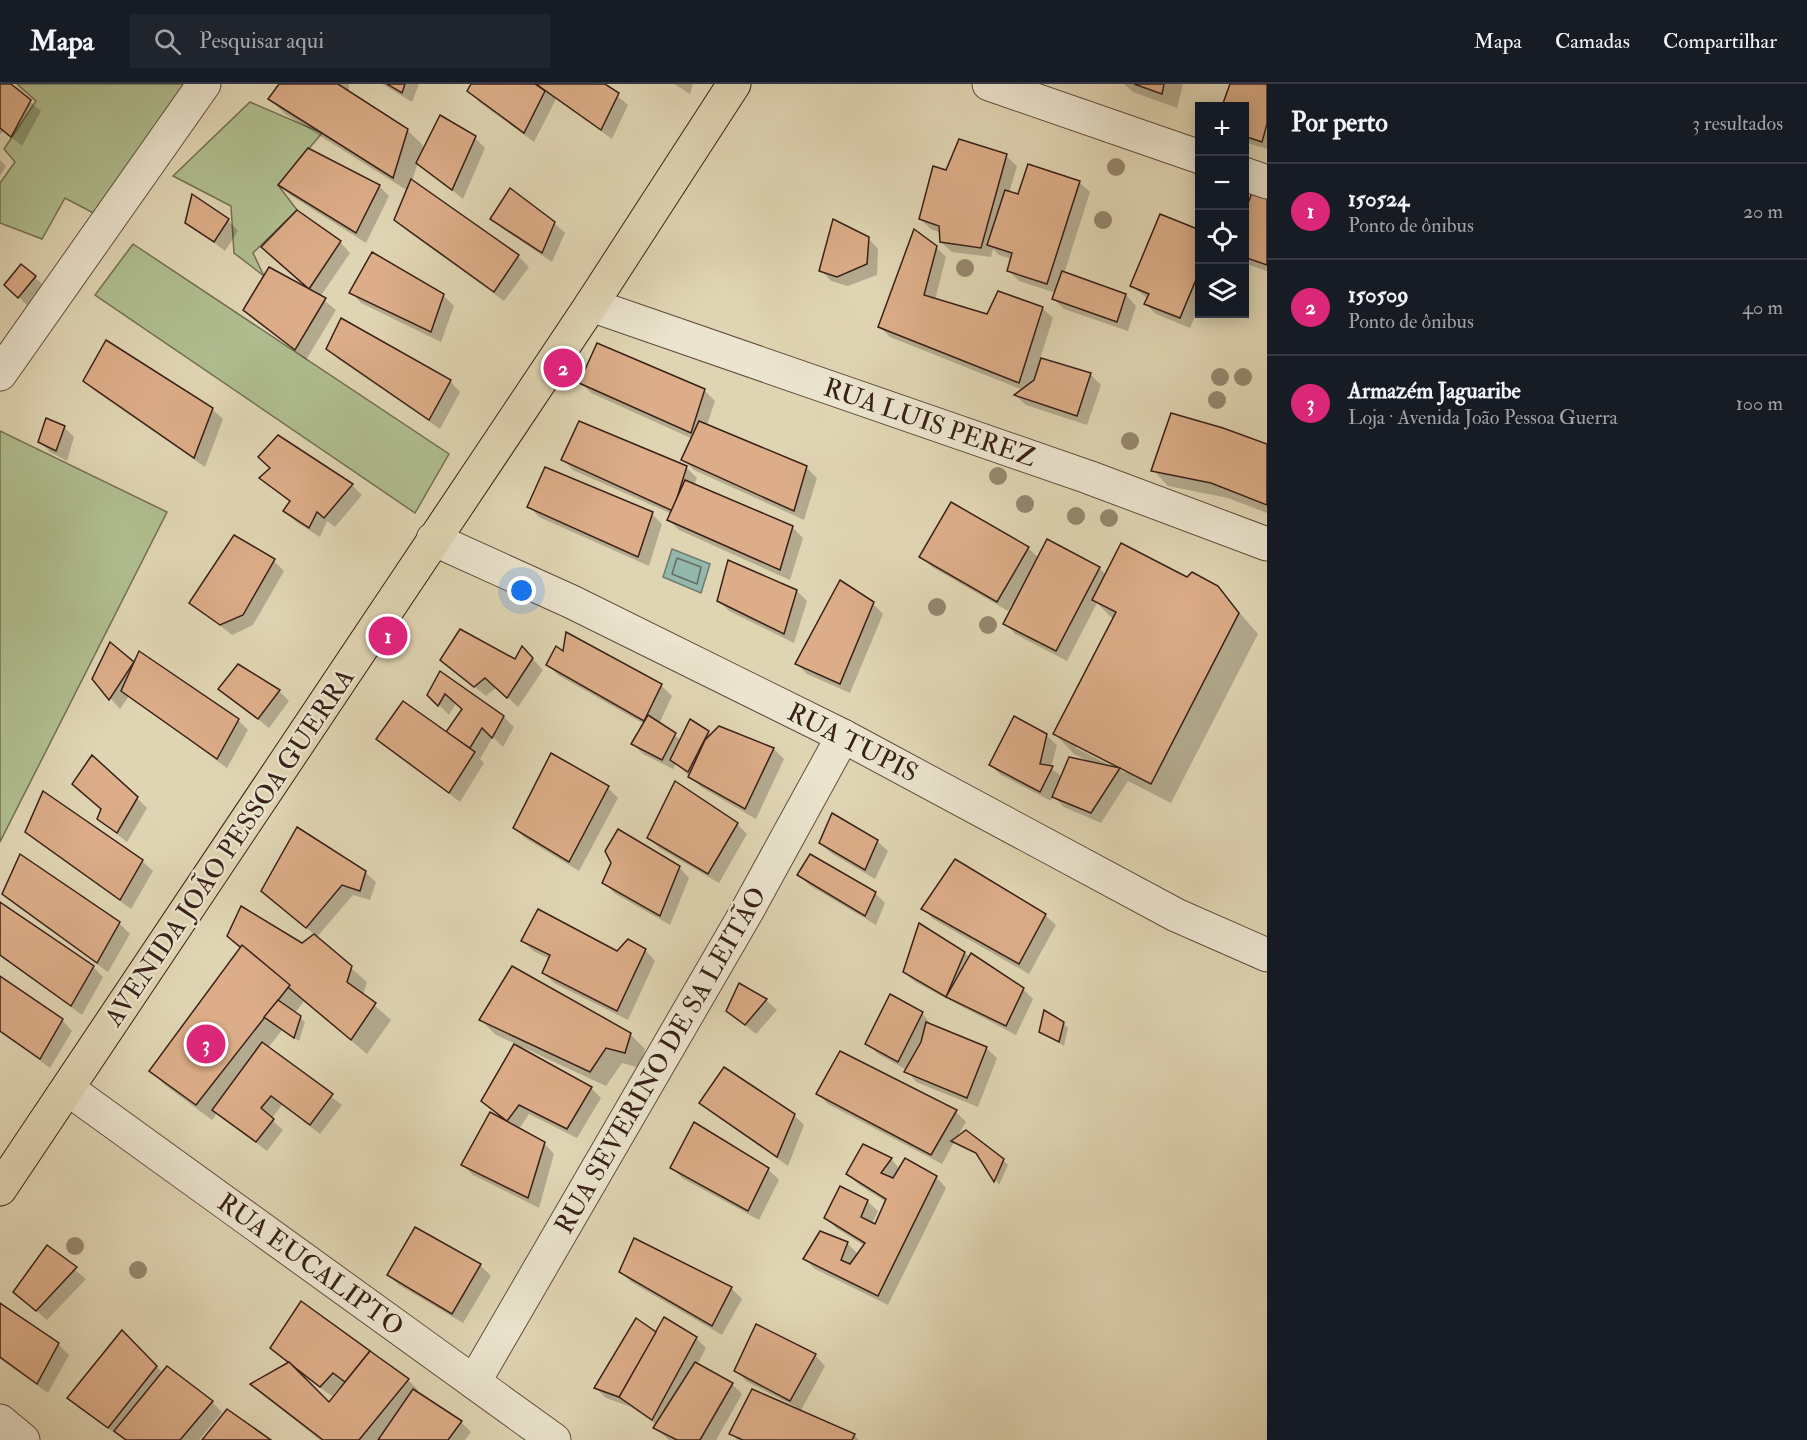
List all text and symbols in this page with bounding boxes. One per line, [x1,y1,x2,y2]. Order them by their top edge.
search box [130,14,550,68]
text: Mapa [30,24,94,59]
icon: search [151,25,184,58]
text: Pesquisar aqui [199,27,324,55]
text: Mapa [1474,28,1522,55]
text: Camadas [1555,28,1630,55]
text: Compartilhar [1663,28,1777,55]
map controls [1195,102,1249,318]
button: + [1195,102,1249,156]
text: Por perto [1291,107,1388,139]
text: 3 resultados [1692,111,1783,136]
button: − [1195,156,1249,210]
text: 150524 [1348,185,1409,213]
text: 1 [1307,199,1314,224]
text: 20 m [1743,199,1783,224]
button: locate [1195,210,1249,264]
text: Ponto de ônibus [1348,213,1474,238]
button: layers [1195,264,1249,318]
text: 150509 [1348,281,1409,309]
text: 2 [1305,295,1316,320]
text: 40 m [1742,295,1783,320]
text: Ponto de ônibus [1348,309,1474,334]
pin: 2 [544,346,582,390]
street label: RUA LUIS PEREZ [819,372,1040,474]
text: Armazém Jaguaribe [1348,377,1521,405]
text: 3 [1307,391,1314,416]
text: 100 m [1736,391,1783,416]
text: Loja · Avenida João Pessoa Guerra [1348,405,1618,430]
your location [507,576,536,605]
pin: 1 [368,614,408,658]
street label: AVENIDA JOÃO PESSOA GUERRA [97,662,362,1033]
street label: RUA TUPIS [782,696,923,789]
street label: RUA SEVERINO DE SA LEITÃO [547,881,773,1240]
pin: 3 [186,1022,226,1066]
street label: RUA EUCALIPTO [211,1187,410,1343]

